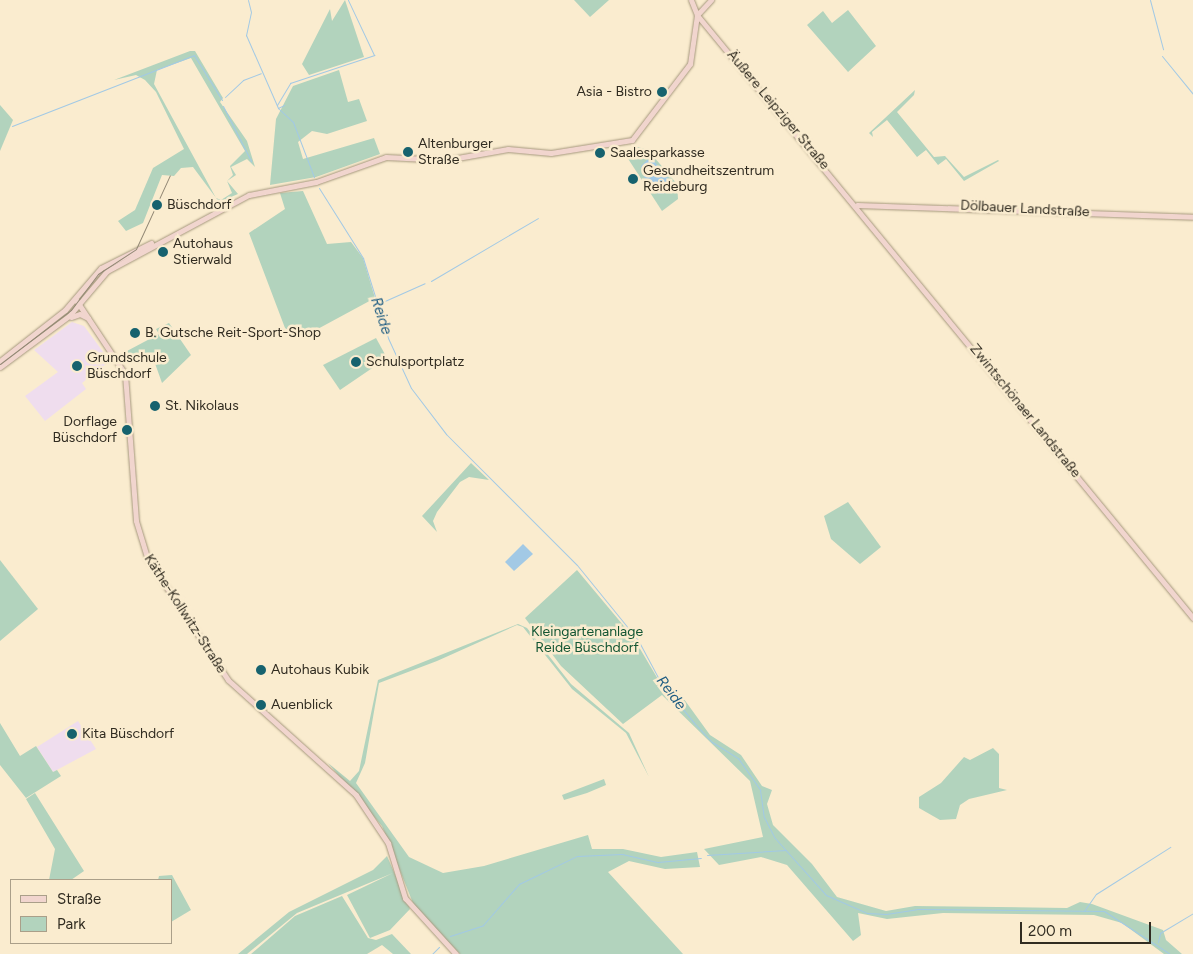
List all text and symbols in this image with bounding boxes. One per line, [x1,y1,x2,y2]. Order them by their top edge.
street label: Äußere Leipziger Straße [723,47,833,173]
place label: Asia - Bistro [576,84,652,100]
marker: Asia - Bistro [656,86,668,98]
place label: Altenburger Straße [418,136,493,168]
place label: Saalesparkasse [610,145,705,161]
marker: Altenburger Straße [402,146,414,158]
marker: Saalesparkasse [594,147,606,159]
place label: Gesundheitszentrum Reideburg [643,163,774,196]
marker: Gesundheitszentrum Reideburg [627,173,639,185]
place label: Büschdorf [167,197,231,213]
street label: Dölbauer Landstraße [960,197,1090,221]
marker: Büschdorf [151,199,163,211]
place label: Autohaus Stierwald [173,236,233,268]
marker: Autohaus Stierwald [157,246,169,258]
water label: Reide [367,295,395,337]
place label: B. Gutsche Reit-Sport-Shop [145,325,321,341]
marker: B. Gutsche Reit-Sport-Shop [129,327,141,339]
street label: Zwintschönaer Landstraße [966,341,1084,481]
place label: Grundschule Büschdorf [87,350,167,382]
place label: Schulsportplatz [366,354,464,370]
marker: Schulsportplatz [350,356,362,368]
marker: Grundschule Büschdorf [71,360,83,372]
place label: St. Nikolaus [165,398,239,414]
marker: St. Nikolaus [149,400,161,412]
place label: Dorflage Büschdorf [53,414,117,447]
marker: Dorflage Büschdorf [121,424,133,436]
street label: Käthe-Kollwitz-Straße [140,551,230,677]
park label: Kleingartenanlage Reide Büschdorf [531,624,643,656]
place label: Autohaus Kubik [271,662,369,678]
marker: Autohaus Kubik [255,664,267,676]
water label: Reide [652,672,690,714]
place label: Auenblick [271,697,333,713]
marker: Auenblick [255,699,267,711]
place label: Kita Büschdorf [82,726,174,742]
marker: Kita Büschdorf [66,728,78,740]
legend [10,879,172,944]
text: Straße [57,890,101,908]
scale bar [1023,912,1154,944]
text: Park [57,915,86,933]
text: 200 m [1028,922,1072,940]

